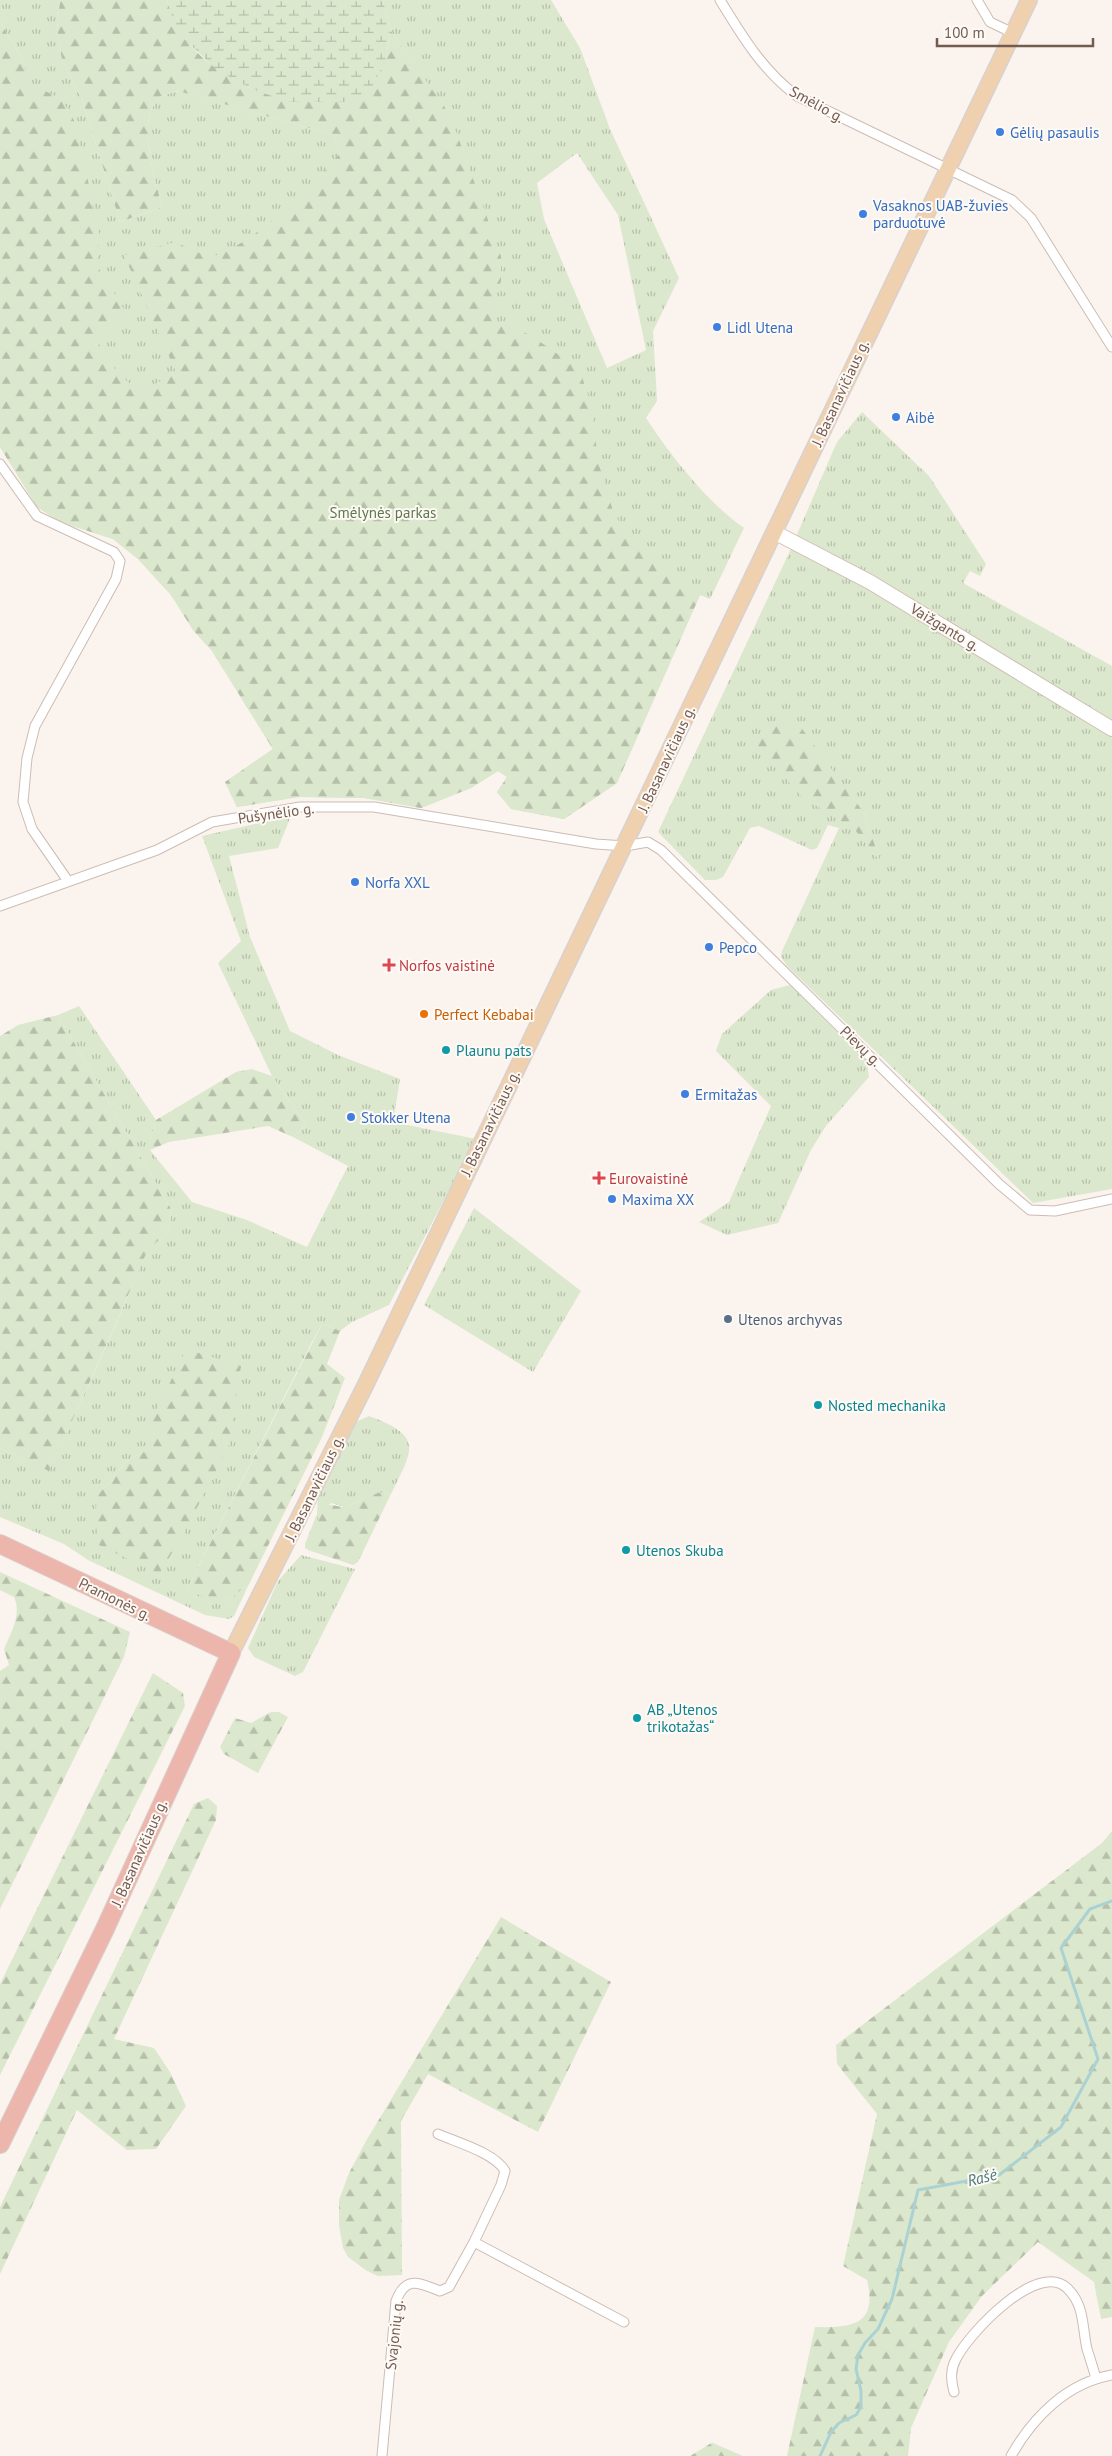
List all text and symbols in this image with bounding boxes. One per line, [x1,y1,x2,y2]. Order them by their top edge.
scale bar [937,15,1093,47]
text: 100 m [944,23,985,42]
street label: Smėlio g. [786,81,848,127]
place label: Gėlių pasaulis [1010,123,1099,142]
marker: Gėlių pasaulis [994,126,1006,138]
place label: Vasaknos UAB-žuvies parduotuvė [872,196,1008,232]
marker: Vasaknos UAB-žuvies parduotuvė [857,208,869,220]
place label: Lidl Utena [727,318,793,337]
marker: Lidl Utena [711,321,723,333]
street label: J. Basanavičiaus g. [807,337,873,450]
place label: Aibė [906,408,935,427]
marker: Aibė [890,411,902,423]
park label: Smėlynės parkas [330,503,436,522]
street label: Vaižganto g. [906,598,983,655]
street label: J. Basanavičiaus g. [633,703,699,816]
street label: Pušynėlio g. [237,798,315,828]
place label: Norfa XXL [365,873,430,892]
marker: Norfa XXL [349,876,361,888]
place label: Pepco [719,938,757,957]
marker: Pepco [703,941,715,953]
place label: Norfos vaistinė [399,956,495,975]
marker: Norfos vaistinė [383,959,395,971]
place label: Perfect Kebabai [434,1005,534,1024]
marker: Perfect Kebabai [418,1008,430,1020]
street label: Pievų g. [836,1022,886,1070]
place label: Plaunu pats [456,1041,532,1060]
marker: Plaunu pats [440,1044,452,1056]
street label: J. Basanavičiaus g. [456,1067,524,1180]
place label: Ermitažas [695,1085,757,1104]
marker: Ermitažas [679,1088,691,1100]
place label: Stokker Utena [361,1108,451,1127]
marker: Stokker Utena [345,1111,357,1123]
place label: Eurovaistinė [609,1169,688,1188]
marker: Eurovaistinė [593,1172,605,1184]
place label: Maxima XX [622,1190,694,1209]
marker: Maxima XX [606,1193,618,1205]
place label: Utenos archyvas [738,1310,842,1329]
marker: Utenos archyvas [722,1313,734,1325]
place label: Nosted mechanika [828,1396,946,1415]
marker: Nosted mechanika [812,1399,824,1411]
street label: J. Basanavičiaus g. [280,1432,348,1545]
place label: Utenos Skuba [636,1541,724,1560]
marker: Utenos Skuba [620,1544,632,1556]
street label: Pramonės g. [76,1573,154,1625]
place label: AB „Utenos trikotažas“ [647,1700,718,1736]
marker: AB „Utenos trikotažas“ [631,1712,643,1724]
street label: J. Basanavičiaus g. [106,1797,171,1910]
water label: Rašė [965,2164,1000,2190]
street label: Svajonių g. [381,2299,407,2371]

